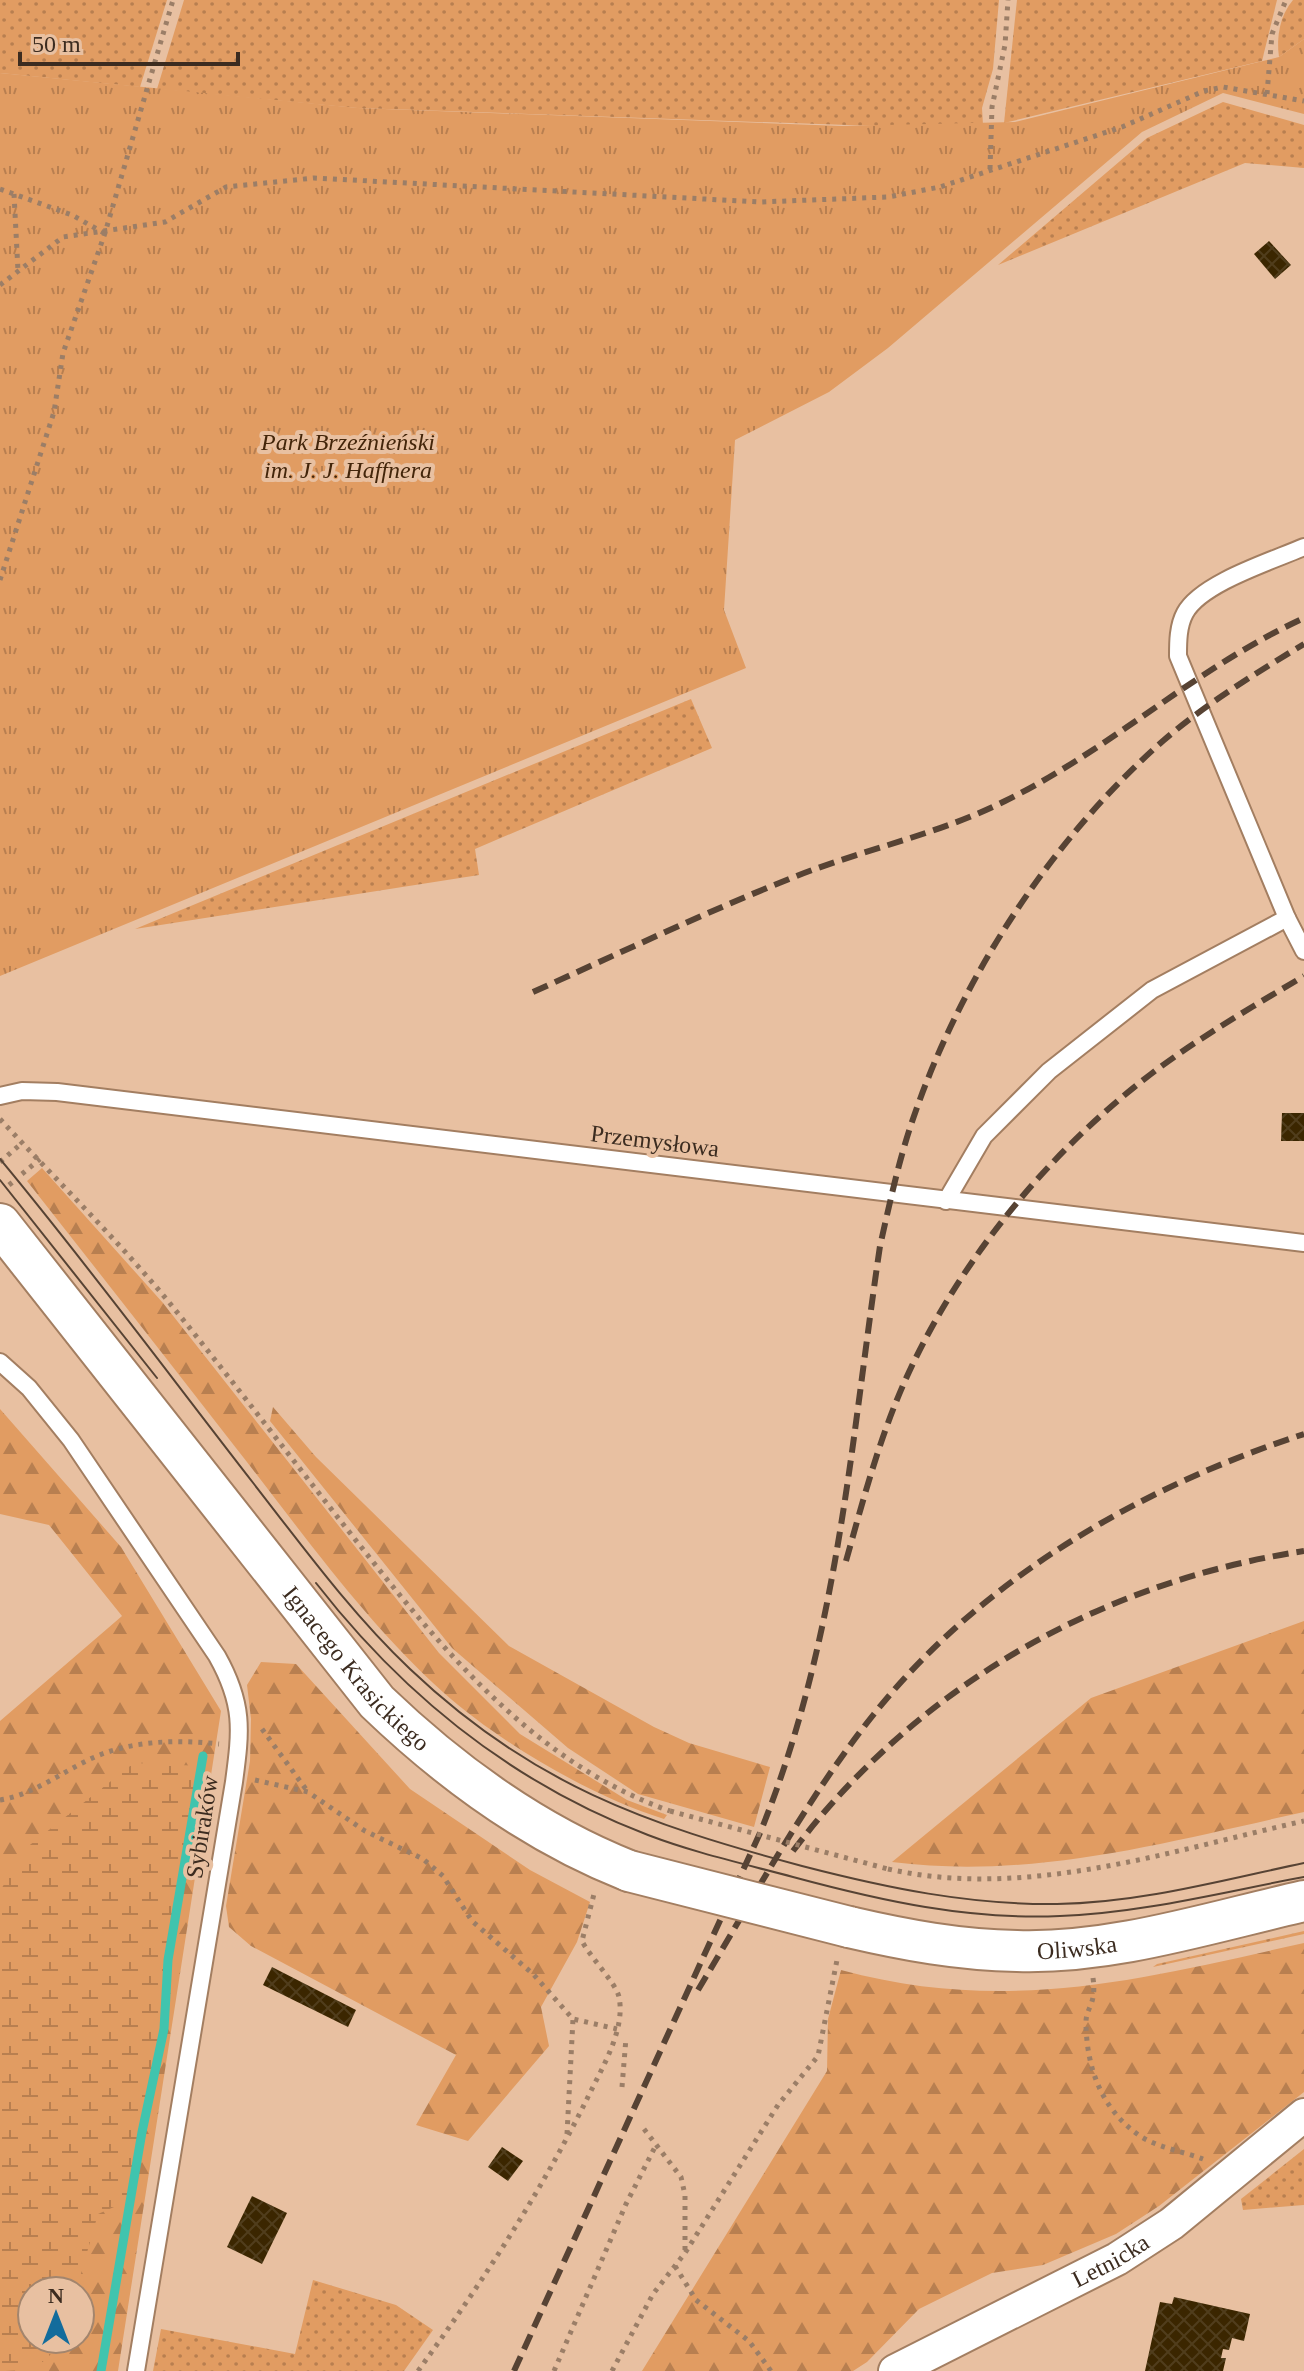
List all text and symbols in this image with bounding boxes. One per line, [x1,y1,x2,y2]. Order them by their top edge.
scale bar [20,16,238,66]
text: 50 m [32,31,81,57]
park label: Park Brzeźnieński im. J. J. Haffnera [260,429,435,483]
street label: Przemysłowa [589,1120,721,1162]
street label: Ignacego Krasickiego [278,1581,435,1756]
street label: Sybiraków [181,1773,223,1880]
street label: Oliwska [1036,1931,1119,1964]
street label: Letnicka [1068,2229,1154,2293]
north arrow [16,2275,96,2355]
text: N [48,2283,64,2308]

